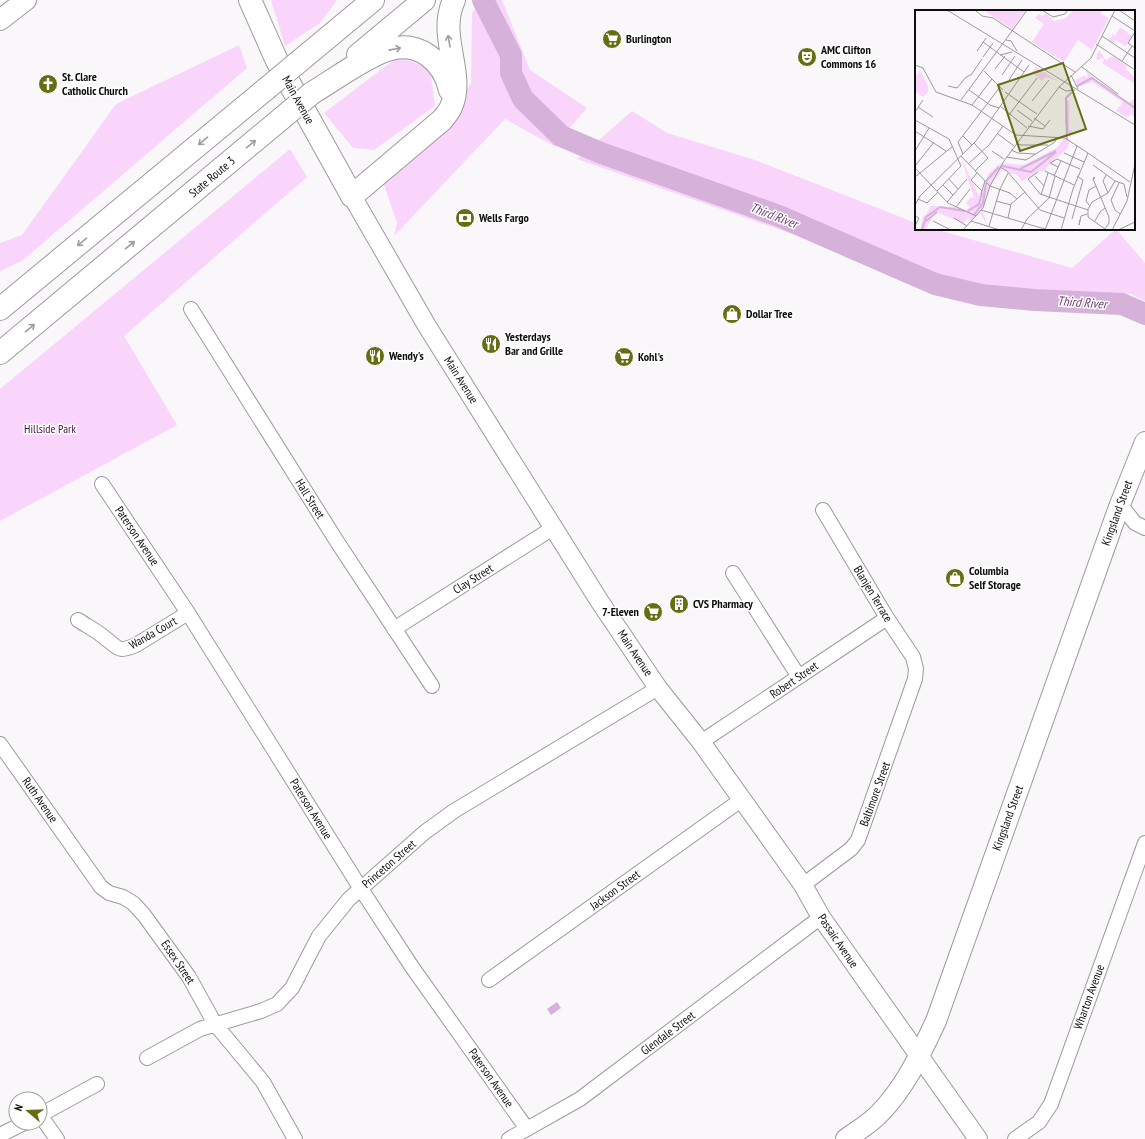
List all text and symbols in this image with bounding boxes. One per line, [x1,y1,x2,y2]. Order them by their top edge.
inset map [915,10,1135,230]
supermarket icon: Burlington [601,28,623,50]
place label: Burlington [626,31,671,46]
one-way arrow [445,35,453,48]
place label: AMC Clifton Commons 16 [820,42,877,71]
one-way arrow [389,44,402,52]
theatre icon: AMC Clifton Commons 16 [796,46,818,68]
place label: St. Clare Catholic Church [62,69,128,98]
church icon: St. Clare Catholic Church [37,73,59,95]
street label: Main Avenue [279,73,318,127]
one-way arrow [198,136,209,145]
one-way arrow [246,139,257,148]
street label: State Route 3 [186,153,238,200]
water label: Third River [748,199,802,233]
bank icon: Wells Fargo [454,207,476,229]
place label: Wells Fargo [478,210,530,225]
one-way arrow [76,237,87,246]
one-way arrow [125,241,135,250]
water label: Third River [1057,292,1110,313]
shop icon: Dollar Tree [721,303,743,325]
place label: Dollar Tree [746,306,793,321]
one-way arrow [25,324,35,333]
place label: Yesterdays Bar and Grille [504,329,563,358]
restaurant icon: Yesterdays Bar and Grille [480,333,502,355]
restaurant icon: Wendy's [364,345,386,367]
supermarket icon: Kohl's [613,346,635,368]
place label: Wendy's [388,348,424,363]
place label: Kohl's [638,349,663,364]
street label: Main Avenue [441,353,482,406]
park label: Hillside Park [24,421,76,436]
street label: Hall Street [292,476,329,522]
street label: Kingsland Street [1098,477,1136,548]
street label: Paterson Avenue [112,503,163,568]
street label: Clay Street [450,560,496,597]
street label: Blanjen Terrace [851,563,896,625]
place label: Columbia Self Storage [969,563,1021,592]
shop icon: Columbia Self Storage [944,567,966,589]
building icon: CVS Pharmacy [668,593,690,615]
place label: CVS Pharmacy [693,596,753,611]
supermarket icon: 7-Eleven [642,601,664,623]
place label: 7-Eleven [602,604,639,619]
street label: Wanda Court [126,613,180,652]
street label: Main Avenue [614,627,656,679]
street label: Robert Street [767,658,821,701]
street label: Baltimore Street [856,759,893,828]
street label: Ruth Avenue [19,774,62,825]
street label: Paterson Avenue [287,776,336,842]
street label: Kingsland Street [989,782,1027,853]
street label: Princeton Street [359,836,419,891]
street label: Jackson Street [586,866,643,913]
street label: Passaic Avenue [815,911,862,971]
street label: Essex Street [158,937,199,987]
street label: Wharton Avenue [1070,962,1107,1031]
street label: Glendale Street [638,1007,698,1058]
street label: Paterson Avenue [466,1045,517,1110]
north arrow [8,1091,48,1131]
text: N [11,1103,26,1113]

